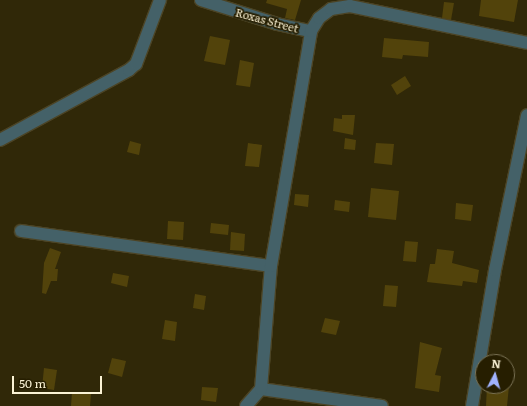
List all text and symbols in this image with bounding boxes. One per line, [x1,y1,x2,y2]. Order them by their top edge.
street label: Roxas Street [234,5,300,35]
north arrow [475,354,515,394]
text: N [491,355,502,371]
scale bar [14,368,104,394]
text: 50 m [19,374,46,392]

